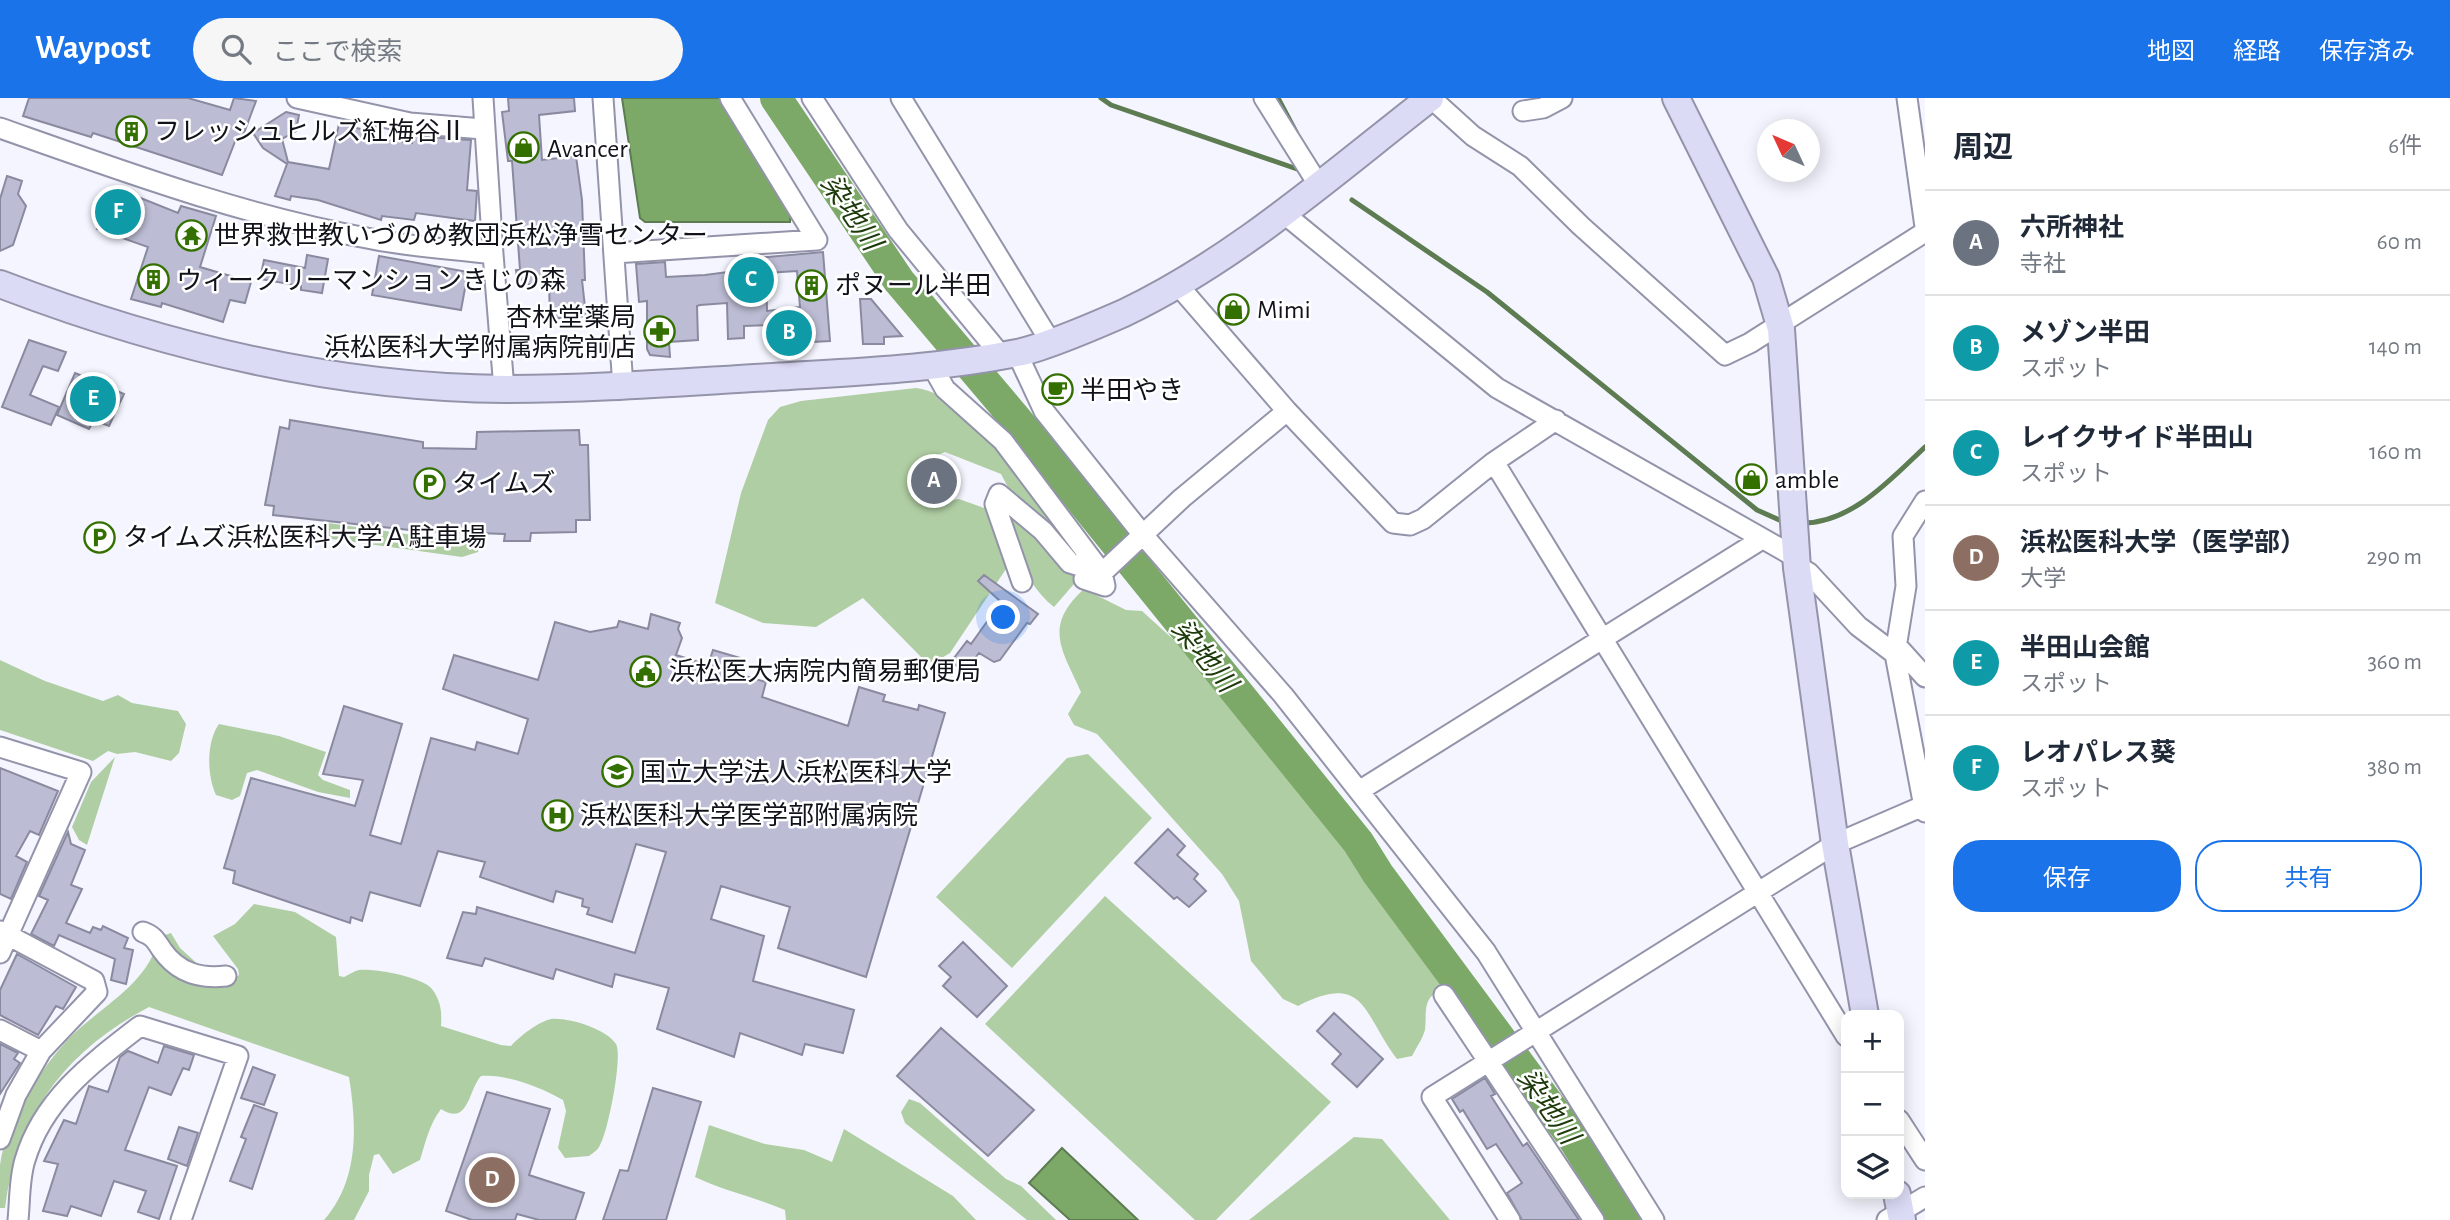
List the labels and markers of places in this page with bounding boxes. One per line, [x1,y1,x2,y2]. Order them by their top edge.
building icon: フレッシュヒルズ紅梅谷Ⅱ [114,114,148,148]
place label: フレッシュヒルズ紅梅谷Ⅱ [154,117,466,145]
shop icon: Avancer [507,131,541,165]
place label: Avancer [547,136,628,162]
pin: F [95,186,141,238]
temple icon: 世界救世教いづのめ教団浜松浄雪センター [174,218,208,252]
place label: 世界救世教いづのめ教団浜松浄雪センター [214,222,708,249]
pin: C [728,254,774,306]
building icon: ウィークリーマンションきじの森 [136,263,170,297]
place label: ウィークリーマンションきじの森 [176,267,566,294]
building icon: ポヌール半田 [795,268,829,302]
place label: ポヌール半田 [835,271,991,299]
shop icon: Mimi [1217,292,1251,326]
place label: Mimi [1257,297,1311,323]
place label: 杏林堂薬局 浜松医科大学附属病院前店 [324,304,636,361]
pin: B [766,307,812,359]
pharmacy icon: 杏林堂薬局 浜松医科大学附属病院前店 [642,315,676,349]
pin: E [70,373,116,425]
cafe icon: 半田やき [1040,373,1074,407]
place label: 半田やき [1080,377,1184,404]
pin: A [911,455,957,507]
shop icon: amble [1735,462,1769,496]
parking icon: タイムズ [412,466,446,500]
place label: amble [1775,467,1839,493]
place label: タイムズ [452,469,555,497]
parking icon: タイムズ浜松医科大学Ａ駐車場 [83,520,117,554]
place label: タイムズ浜松医科大学Ａ駐車場 [123,523,486,551]
public building icon: 浜松医大病院内簡易郵便局 [629,654,663,688]
place label: 浜松医大病院内簡易郵便局 [669,657,981,685]
school or university icon: 国立大学法人浜松医科大学 [600,755,634,789]
place label: 国立大学法人浜松医科大学 [640,758,952,786]
hospital icon: 浜松医科大学医学部附属病院 [540,798,574,832]
place label: 浜松医科大学医学部附属病院 [580,801,918,829]
pin: D [469,1154,515,1206]

